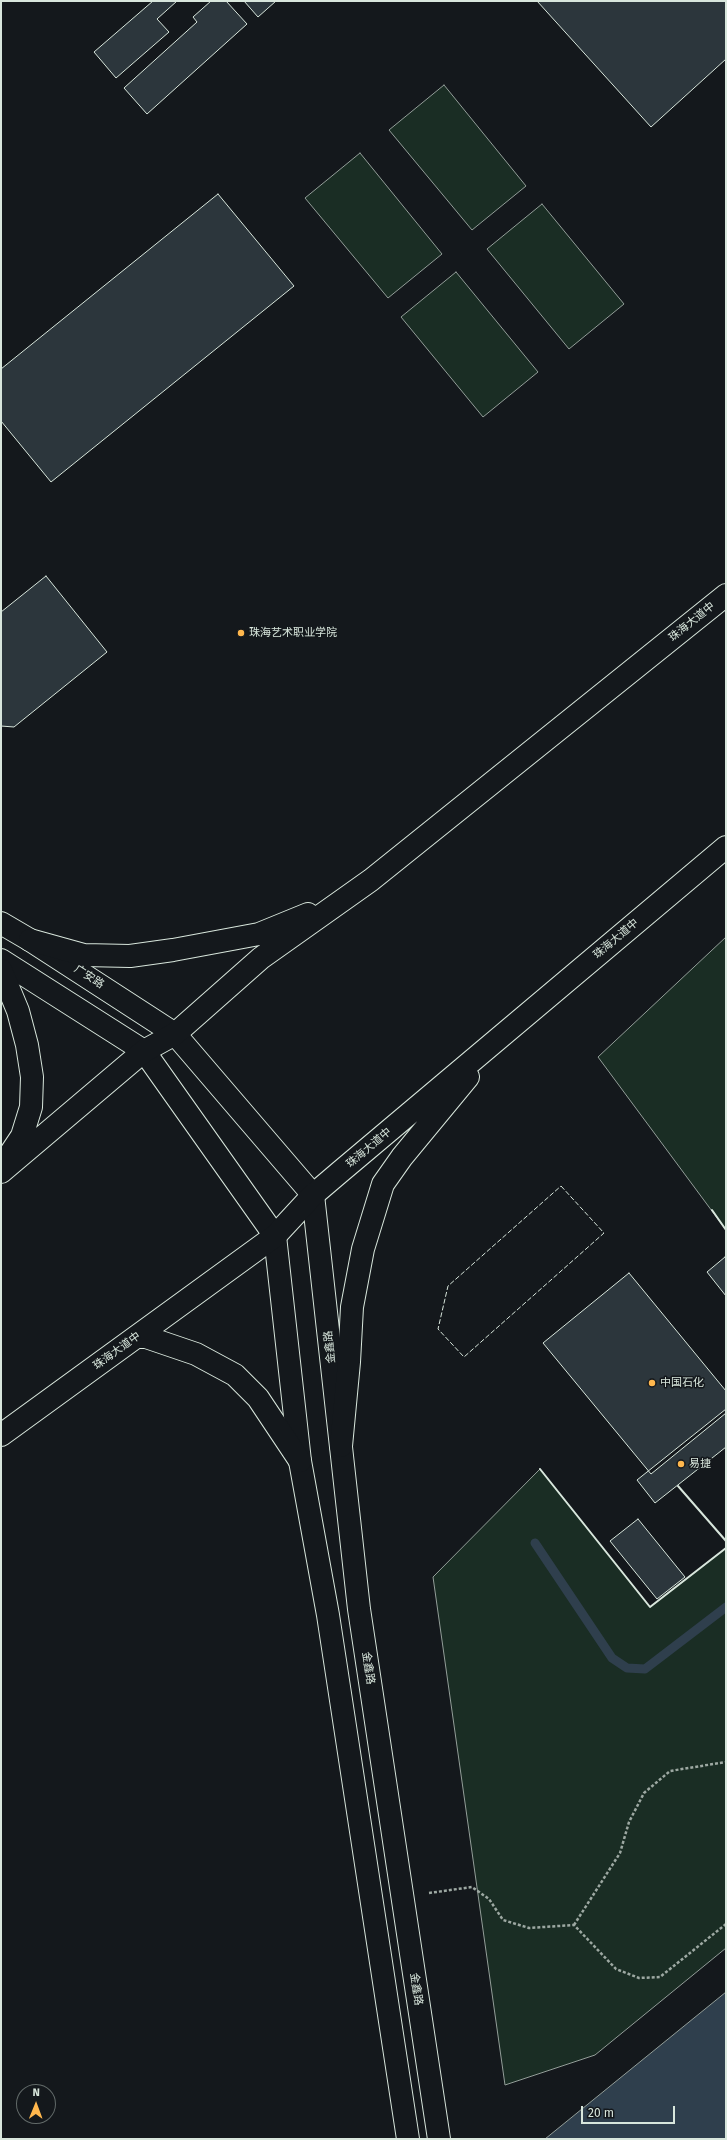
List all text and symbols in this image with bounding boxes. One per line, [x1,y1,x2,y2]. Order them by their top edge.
street label: 珠海大道中 [666,600,718,644]
place label: 珠海艺术职业学院 [249,626,337,640]
marker: 珠海艺术职业学院 [236,628,246,638]
street label: 珠海大道中 [591,916,641,962]
street label: 广安路 [72,962,106,992]
street label: 珠海大道中 [344,1125,394,1171]
street label: 珠海大道中 [91,1329,143,1373]
street label: 金鑫路 [322,1330,338,1364]
place label: 中国石化 [660,1376,704,1390]
marker: 中国石化 [647,1378,657,1388]
place label: 易捷 [689,1457,711,1471]
marker: 易捷 [676,1459,686,1469]
street label: 金鑫路 [359,1651,377,1685]
street label: 金鑫路 [407,1972,425,2006]
north arrow [16,2084,56,2124]
text: N [32,2086,40,2099]
scale bar [583,2098,677,2124]
text: 20 m [588,2106,614,2120]

